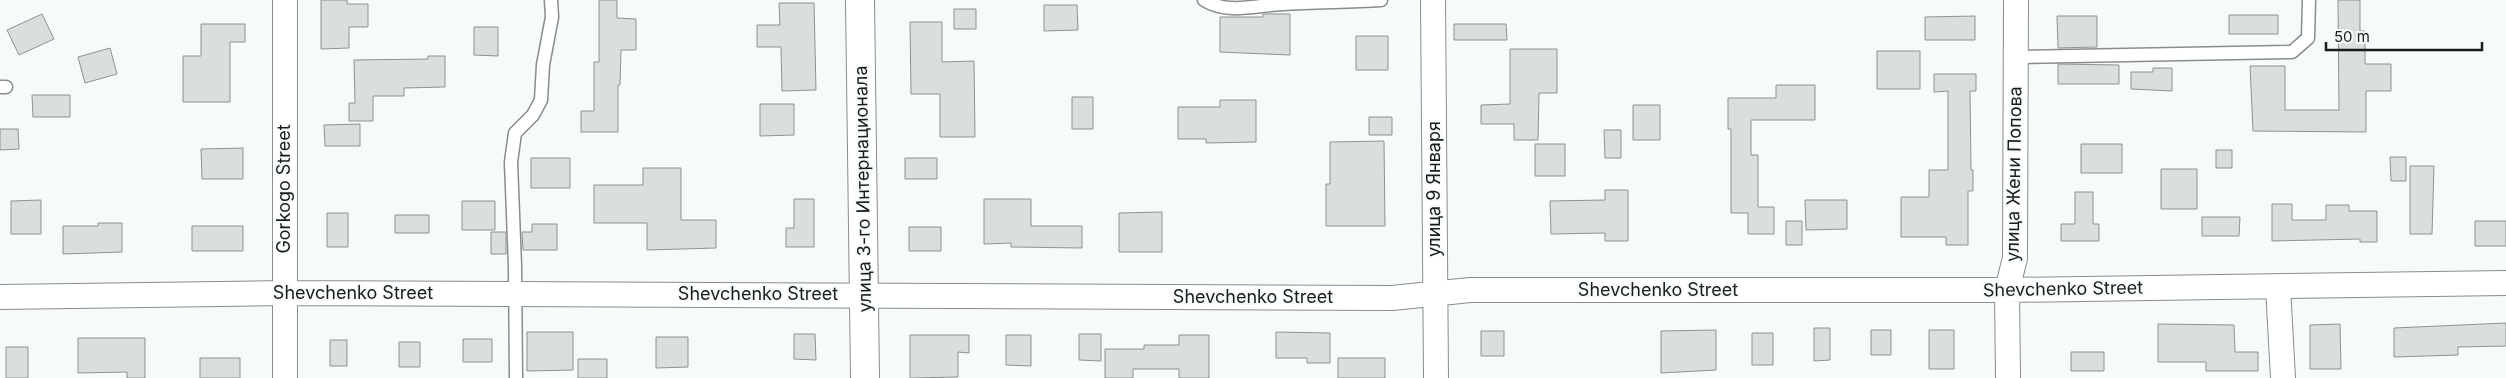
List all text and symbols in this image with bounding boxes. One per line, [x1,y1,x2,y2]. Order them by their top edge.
scale bar [2326,20,2482,52]
text: 50 m [2334,27,2370,46]
street label: улица 3-го Интернационала [850,65,875,313]
street label: улица Жени Попова [2001,86,2026,262]
street label: улица 9 Января [1423,121,1444,257]
street label: Gorkogo Street [273,124,294,254]
street label: Shevchenko Street [1983,277,2143,300]
street label: Shevchenko Street [1578,279,1738,300]
street label: Shevchenko Street [273,282,433,303]
street label: Shevchenko Street [678,283,838,304]
street label: Shevchenko Street [1173,286,1333,307]

